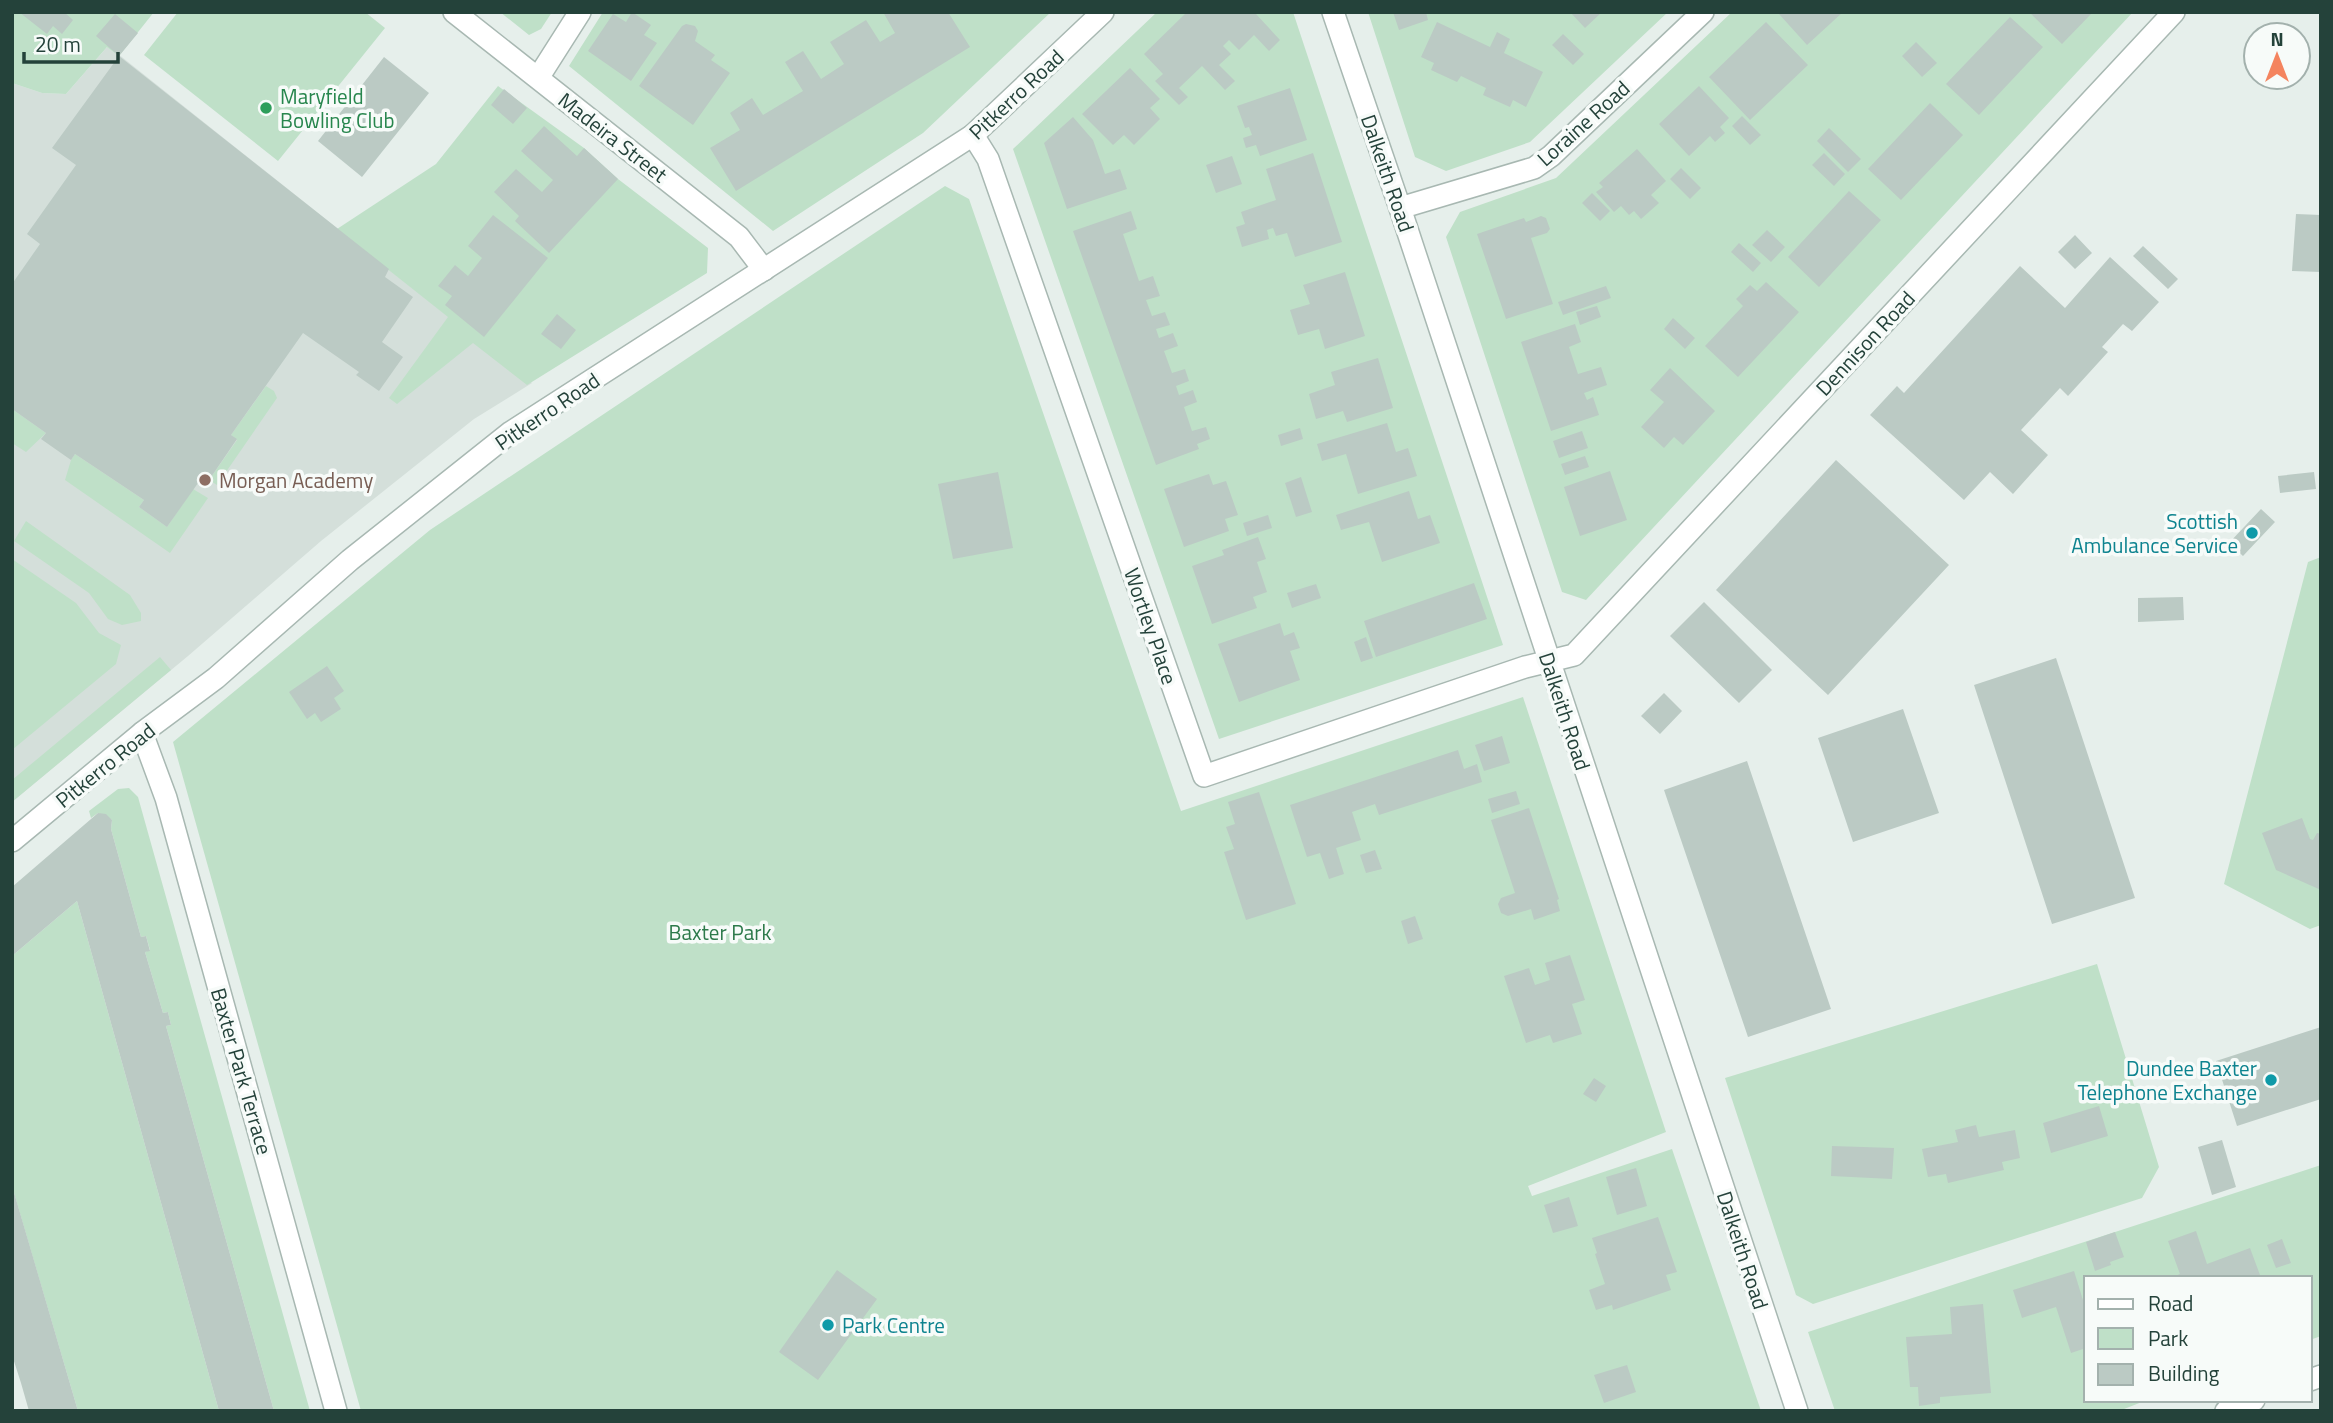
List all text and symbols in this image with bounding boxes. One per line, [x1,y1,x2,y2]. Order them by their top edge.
scale bar [24,21,119,65]
north arrow [2242,21,2312,91]
text: N [2270,24,2284,53]
text: 20 m [35,28,81,60]
street label: Pitkerro Road [961,41,1071,147]
street label: Loraine Road [1529,72,1637,174]
place label: Maryfield Bowling Club [280,80,395,136]
street label: Madeira Street [552,84,675,190]
marker: Maryfield Bowling Club [258,100,274,116]
street label: Dalkeith Road [1353,110,1423,236]
street label: Dennison Road [1808,283,1922,403]
street label: Pitkerro Road [488,364,606,458]
place label: Morgan Academy [219,464,373,496]
marker: Morgan Academy [197,472,213,488]
place label: Scottish Ambulance Service [2071,505,2238,561]
marker: Scottish Ambulance Service [2244,525,2260,541]
street label: Wortley Place [1116,563,1186,689]
street label: Dalkeith Road [1531,648,1599,774]
street label: Pitkerro Road [48,715,162,815]
park label: Baxter Park [668,916,772,948]
street label: Baxter Park Terrace [203,984,281,1158]
place label: Dundee Baxter Telephone Exchange [2077,1052,2257,1108]
marker: Dundee Baxter Telephone Exchange [2263,1072,2279,1088]
street label: Dalkeith Road [1709,1187,1777,1313]
legend [2084,1276,2312,1402]
text: Road [2148,1287,2193,1319]
place label: Park Centre [842,1309,945,1341]
marker: Park Centre [820,1317,836,1333]
text: Park [2148,1322,2188,1354]
text: Building [2148,1357,2220,1389]

